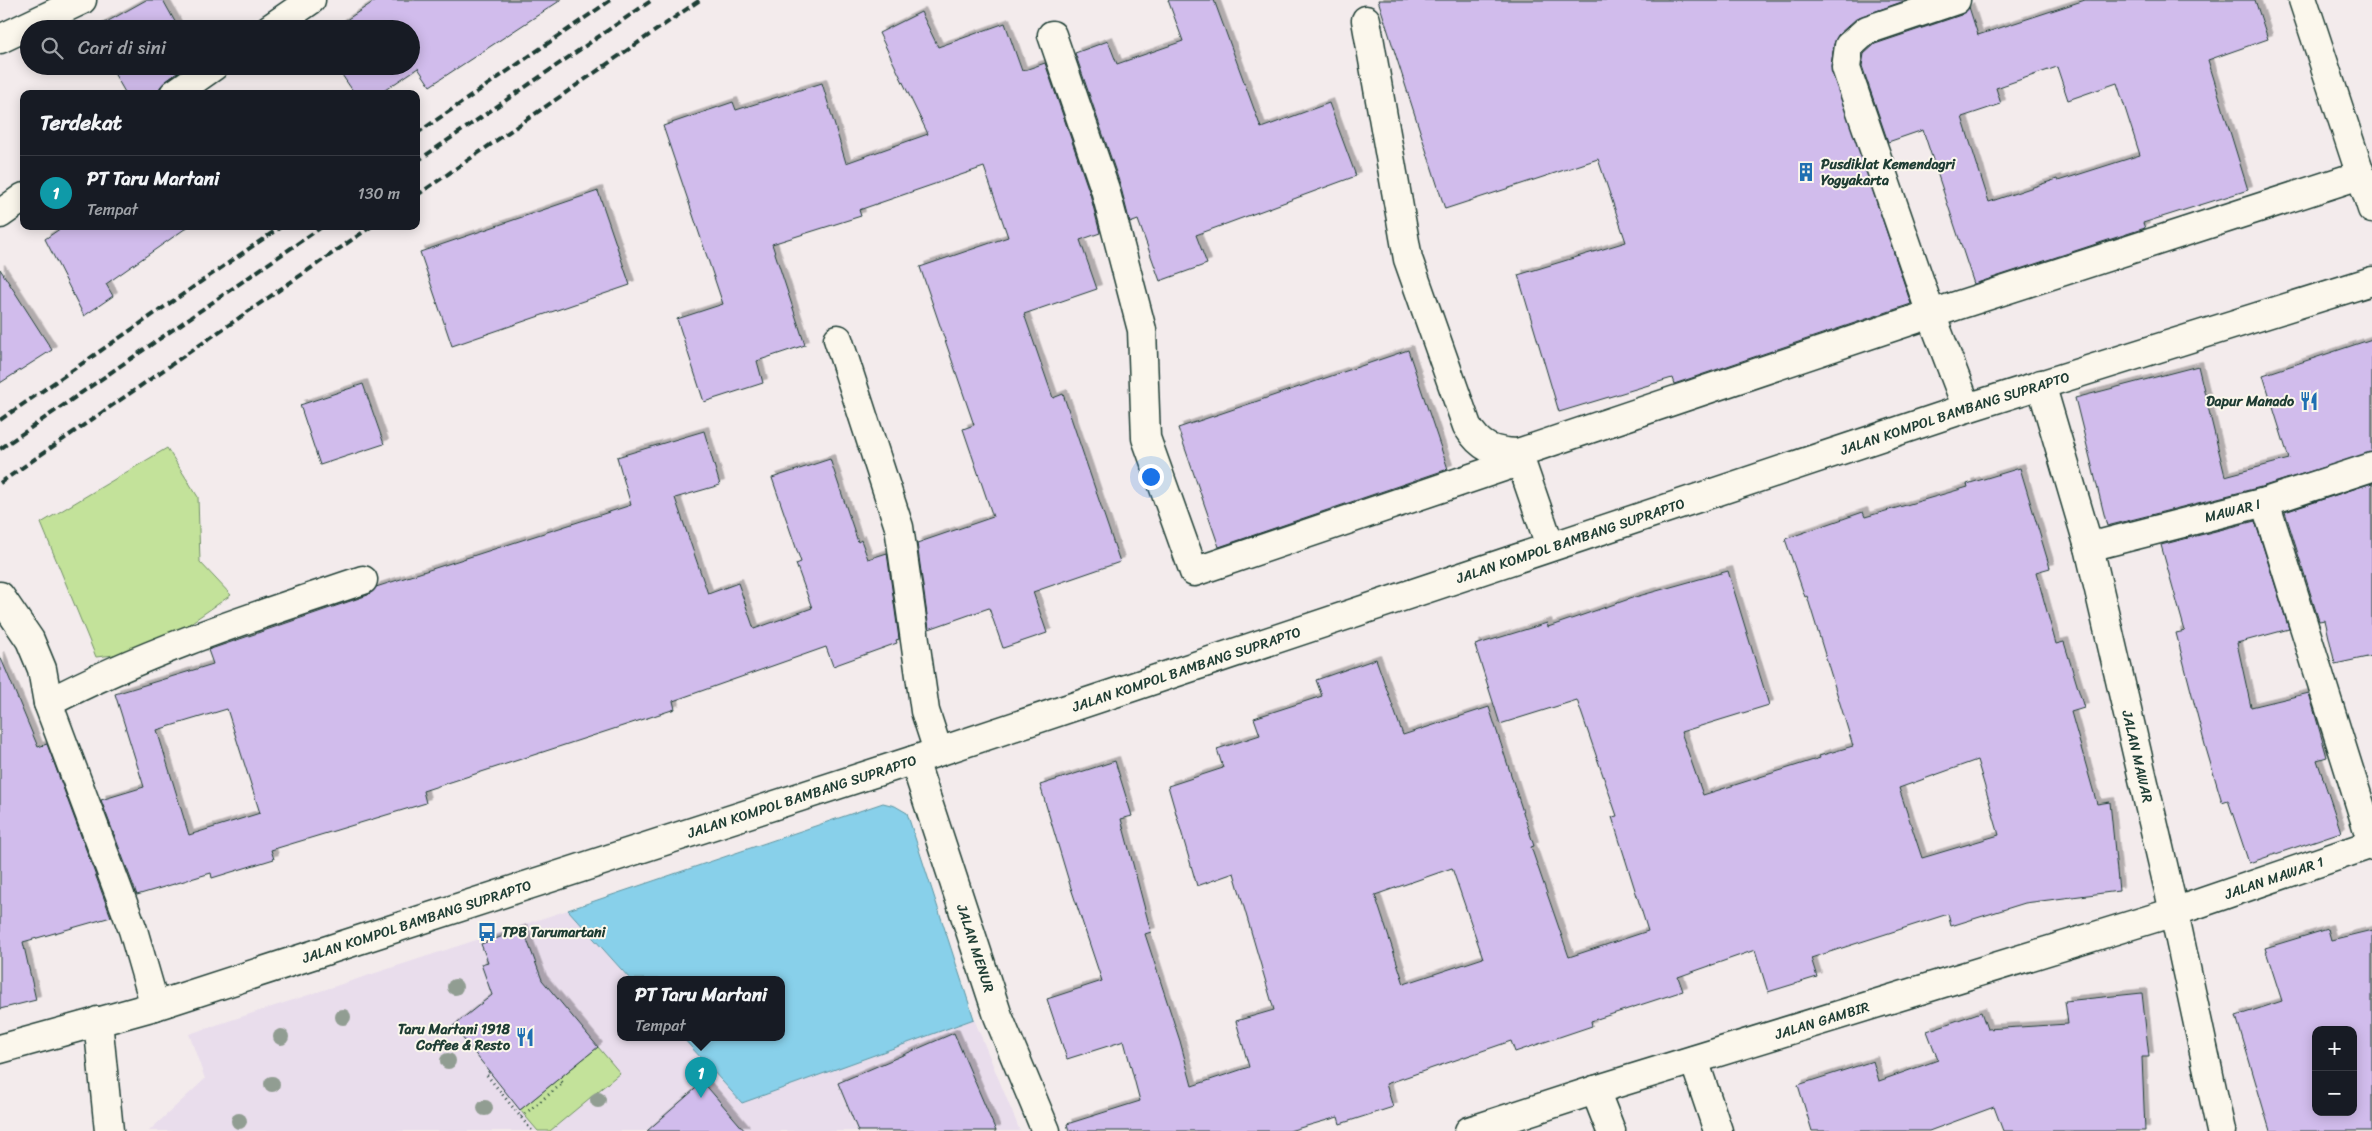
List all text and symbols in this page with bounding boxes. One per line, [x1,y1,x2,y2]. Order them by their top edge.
search box [20,20,420,75]
text: Cari di sini [78,31,166,64]
icon: search [38,34,66,62]
text: Terdekat [40,104,122,142]
place label: Pusdiklat Kemendagri Yogyakarta [1821,152,1956,193]
building icon: Pusdiklat Kemendagri Yogyakarta [1795,161,1817,183]
text: PT Taru Martani [87,162,219,195]
text: 1 [53,179,59,208]
text: 130 m [358,179,400,208]
text: Tempat [87,195,138,224]
street label: JALAN KOMPOL BAMBANG SUPRAPTO [1836,364,2073,462]
place label: Dapur Manado [2206,389,2295,414]
restaurant icon: Dapur Manado [2298,390,2320,412]
your location [1138,464,1164,490]
street label: JALAN KOMPOL BAMBANG SUPRAPTO [1452,491,1688,591]
street label: MAWAR I [2202,491,2264,530]
street label: JALAN KOMPOL BAMBANG SUPRAPTO [1068,619,1304,719]
street label: JALAN MAWAR [2115,707,2161,805]
street label: JALAN KOMPOL BAMBANG SUPRAPTO [683,747,920,845]
street label: JALAN MAWAR 1 [2220,849,2327,907]
street label: JALAN KOMPOL BAMBANG SUPRAPTO [298,872,535,970]
street label: JALAN MENUR [949,900,1002,996]
place label: TPB Tarumartani [502,920,607,945]
bus stop icon: TPB Tarumartani [476,921,498,943]
popup [617,976,785,1041]
text: PT Taru Martani [635,978,767,1011]
street label: JALAN GAMBIR [1771,994,1873,1047]
text: Tempat [635,1011,686,1040]
place label: Taru Martani 1918 Coffee & Resto [398,1017,511,1058]
restaurant icon: Taru Martani 1918 Coffee & Resto [514,1026,536,1048]
map controls [2312,1026,2357,1116]
button: + [2312,1026,2357,1071]
pin: 1 [685,1057,717,1098]
button: − [2312,1071,2357,1116]

